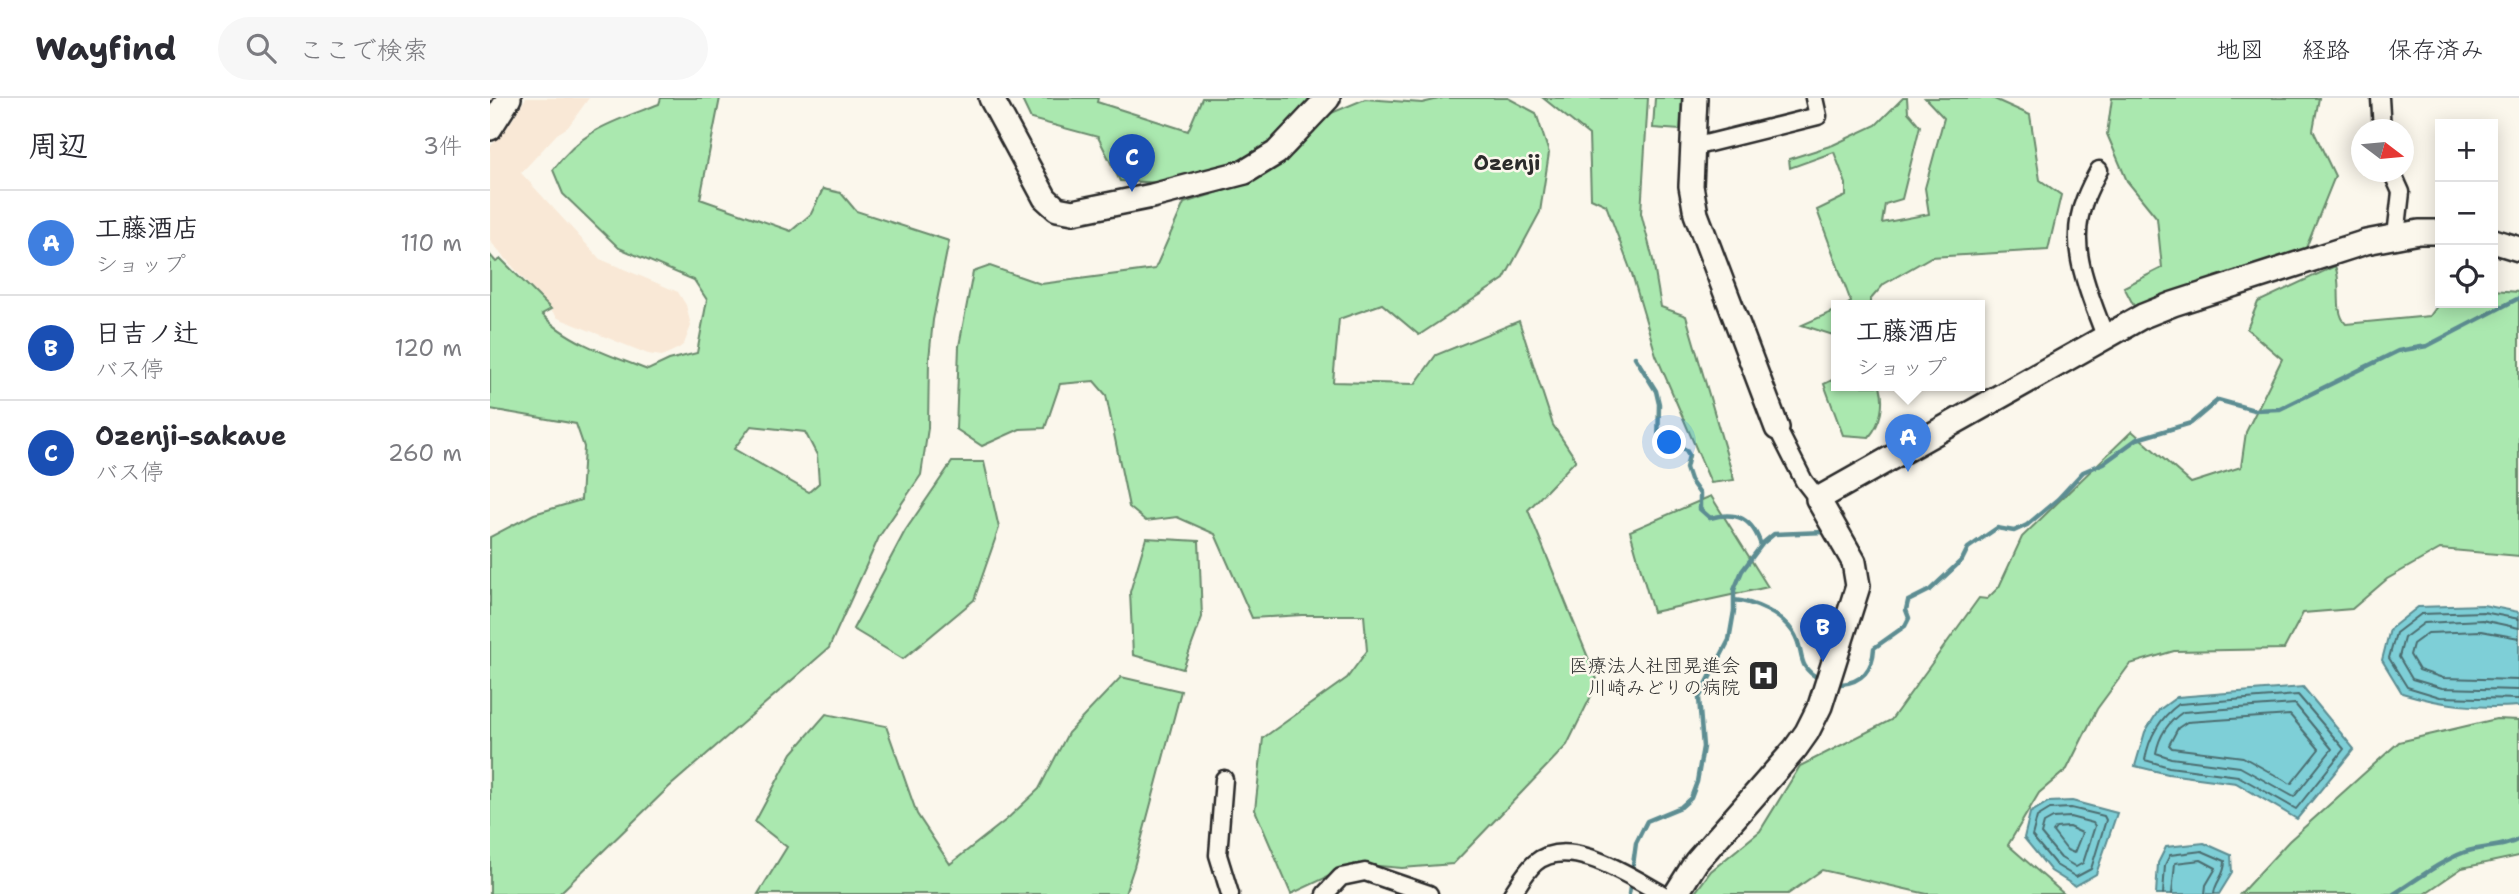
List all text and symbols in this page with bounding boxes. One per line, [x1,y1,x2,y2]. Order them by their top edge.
search box [218,17,708,80]
text: Wayfind [35,26,176,71]
icon: search [242,29,280,67]
text: ここで検索 [298,32,428,67]
text: 地図 [2216,34,2264,66]
text: 経路 [2302,34,2350,66]
text: 保存済み [2388,34,2484,66]
north arrow [2351,119,2414,182]
map controls [2435,119,2498,308]
button: + [2435,119,2498,182]
text: 周辺 [28,125,88,166]
text: 3件 [423,131,462,161]
pin: C [1109,134,1155,192]
district label: Ozenji [1474,149,1540,177]
button: − [2435,182,2498,245]
text: 工藤酒店 [95,210,199,245]
text: A [42,228,60,258]
text: 110 m [400,228,462,258]
button: locate [2435,245,2498,308]
text: ショップ [95,249,186,279]
popup [1831,300,1985,391]
text: 工藤酒店 [1856,313,1960,348]
text: 日吉ノ辻 [95,315,199,350]
text: B [44,333,58,363]
text: 120 m [394,333,462,363]
text: ショップ [1856,352,1947,382]
text: バス停 [95,354,164,384]
pin: A [1885,414,1931,472]
text: Ozenji-sakaue [95,418,287,453]
your location [1652,425,1686,459]
text: C [44,438,58,468]
text: 260 m [388,438,462,468]
text: バス停 [95,457,164,487]
pin: B [1800,604,1846,662]
place label: 医療法人社団晃進会 川崎みどりの病院 [1569,653,1740,700]
hospital icon: 医療法人社団晃進会 川崎みどりの病院 [1746,659,1780,693]

